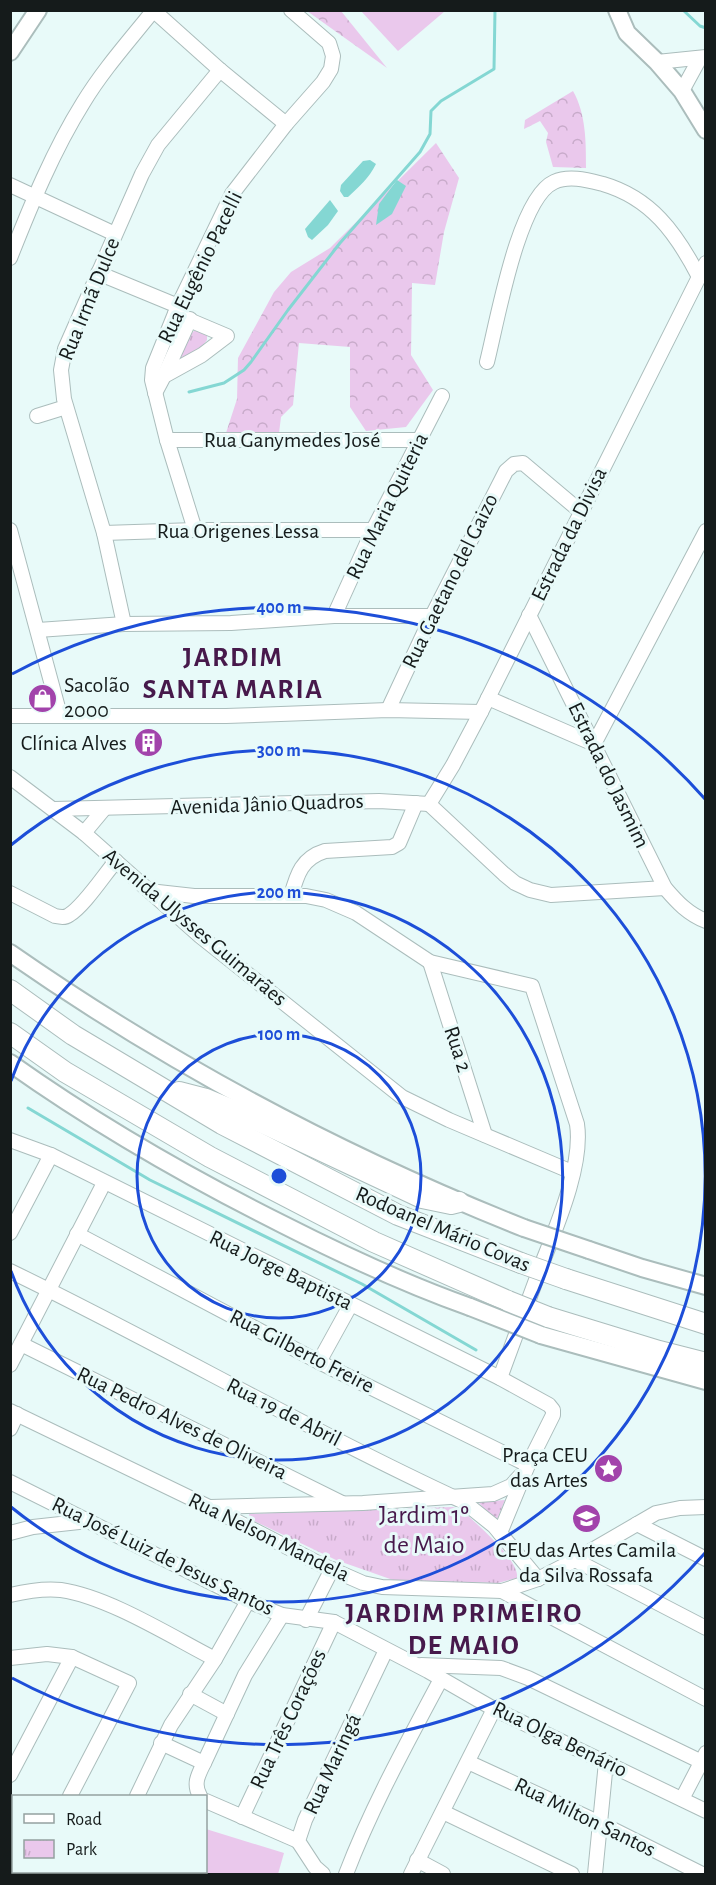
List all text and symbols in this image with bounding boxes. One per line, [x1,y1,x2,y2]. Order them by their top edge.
street label: Rua Eugênio Pacelli [154,188,246,346]
street label: Rua Irmã Dulce [54,234,124,364]
street label: Rua Ganymedes José [204,429,380,451]
street label: Rua Maria Quiteria [342,429,432,583]
street label: Estrada da Divisa [527,464,611,604]
street label: Rua Gaetano del Gaizo [398,490,502,672]
street label: Rua Origenes Lessa [157,520,319,542]
text: 400 m [256,599,302,617]
district label: JARDIM SANTA MARIA [143,644,323,704]
place label: Sacolão 2000 [64,674,130,721]
shop icon: Sacolão 2000 [27,682,59,714]
street label: Estrada do Jasmim [564,699,654,851]
building icon: Clínica Alves [132,727,164,759]
place label: Clínica Alves [21,732,127,754]
text: 300 m [257,742,301,760]
street label: Avenida Jânio Quadros [170,790,364,818]
street label: Avenida Ulysses Guimarães [99,844,291,1010]
text: 200 m [257,884,301,902]
street label: Rua 2 [440,1023,476,1075]
text: 100 m [258,1026,300,1044]
centre of rings [269,1166,289,1186]
street label: Rodoanel Mário Covas [352,1182,534,1276]
street label: Rua Jorge Baptista [206,1226,356,1314]
street label: Rua Gilberto Freire [226,1305,378,1397]
street label: Rua Pedro Alves de Oliveira [73,1363,291,1483]
street label: Rua 19 de Abril [223,1374,345,1450]
place label: Praça CEU das Artes [502,1444,588,1491]
place icon: Praça CEU das Artes [593,1452,625,1484]
street label: Rua Nelson Mandela [185,1488,353,1586]
street label: Rua José Luiz de Jesus Santos [49,1493,277,1619]
district label: Jardim 1º de Maio [379,1502,469,1558]
school or university icon: CEU das Artes Camila da Silva Rossafa [570,1502,602,1534]
place label: CEU das Artes Camila da Silva Rossafa [496,1539,676,1586]
district label: JARDIM PRIMEIRO DE MAIO [345,1600,583,1660]
street label: Rua Três Corações [246,1646,330,1792]
street label: Rua Olga Benário [489,1697,631,1781]
street label: Rua Maringá [299,1710,365,1818]
street label: Rua Milton Santos [511,1773,659,1861]
legend [12,1795,207,1873]
text: Road [66,1811,102,1829]
text: Park [66,1841,98,1859]

